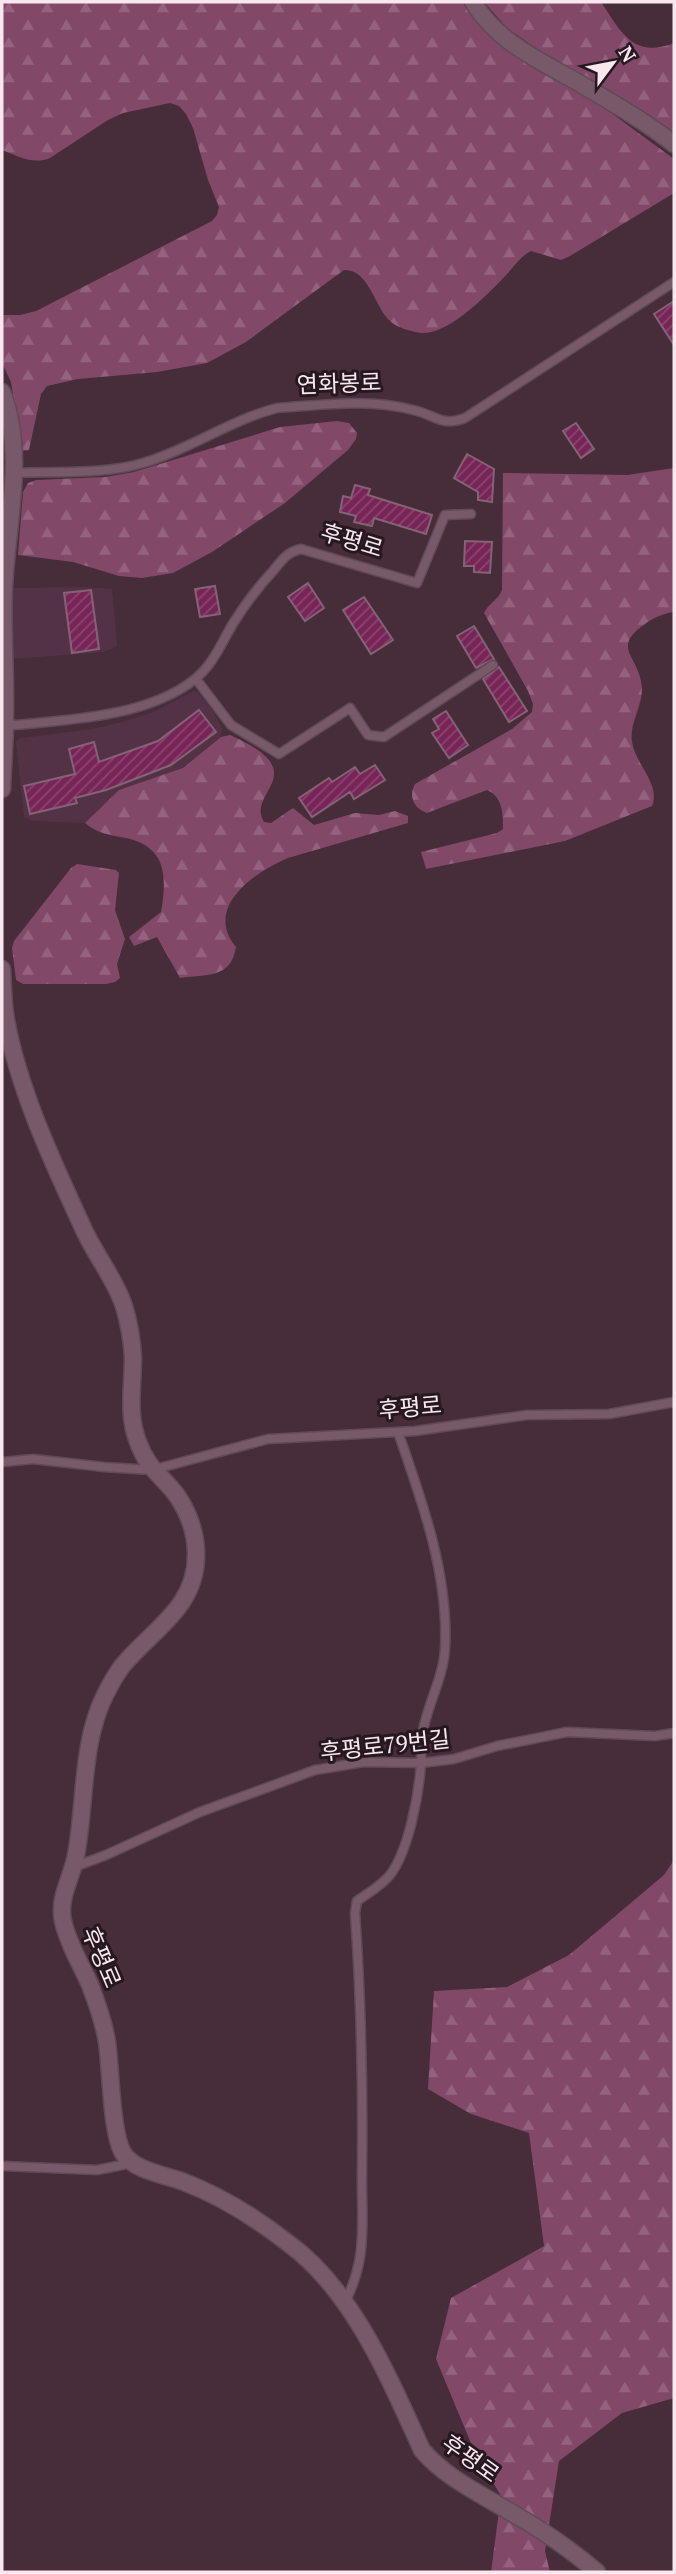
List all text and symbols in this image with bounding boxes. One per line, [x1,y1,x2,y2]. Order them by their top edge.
north arrow [578,28,648,98]
text: N [613,41,643,67]
street label: 연화봉로 [296,366,382,400]
street label: 후평로 [317,516,387,564]
street label: 후평로 [377,1389,443,1425]
street label: 후평로79번길 [319,1723,451,1767]
street label: 후평로 [75,1922,129,1992]
street label: 후평로 [436,2427,506,2489]

